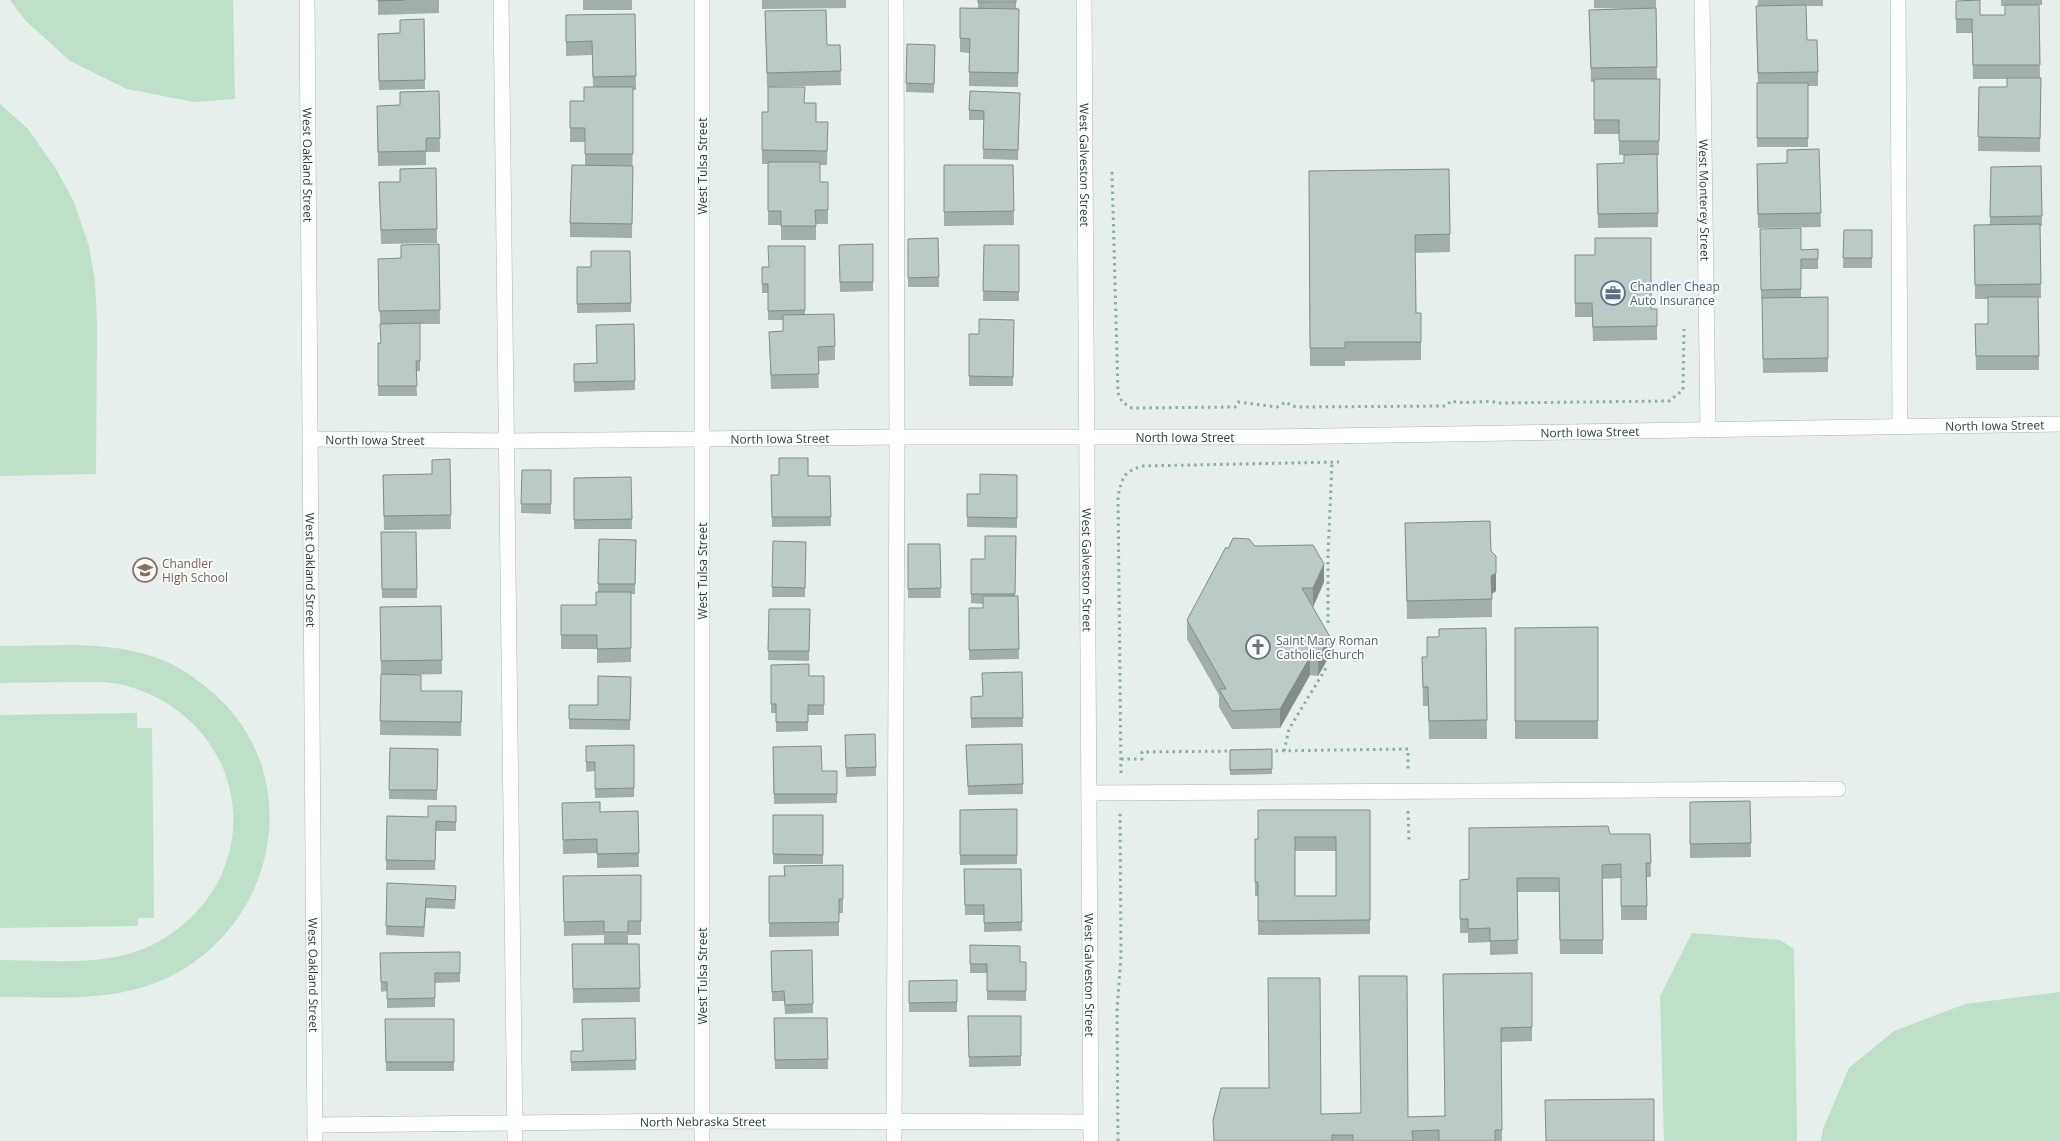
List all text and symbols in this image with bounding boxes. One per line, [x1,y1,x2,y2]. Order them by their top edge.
street label: West Galveston Street [1076,103,1094,227]
street label: West Oakland Street [299,108,317,222]
street label: West Tulsa Street [694,118,711,214]
street label: West Monterey Street [1695,139,1714,261]
place label: Chandler Cheap Auto Insurance [1630,278,1720,309]
office icon: Chandler Cheap Auto Insurance [1600,280,1626,306]
street label: North Iowa Street [1945,416,2045,434]
street label: North Iowa Street [1540,422,1640,441]
street label: North Iowa Street [730,429,830,447]
street label: North Iowa Street [1135,429,1235,446]
street label: North Iowa Street [325,431,425,449]
street label: West Galveston Street [1079,508,1096,632]
street label: West Oakland Street [302,513,320,627]
street label: West Tulsa Street [694,523,711,619]
place label: Chandler High School [162,555,228,586]
school or university icon: Chandler High School [132,557,158,583]
place label: Saint Mary Roman Catholic Church [1276,632,1378,663]
church icon: Saint Mary Roman Catholic Church [1245,634,1271,660]
street label: West Galveston Street [1081,913,1099,1037]
street label: West Oakland Street [305,918,323,1032]
street label: West Tulsa Street [694,928,711,1024]
street label: North Nebraska Street [640,1112,766,1130]

